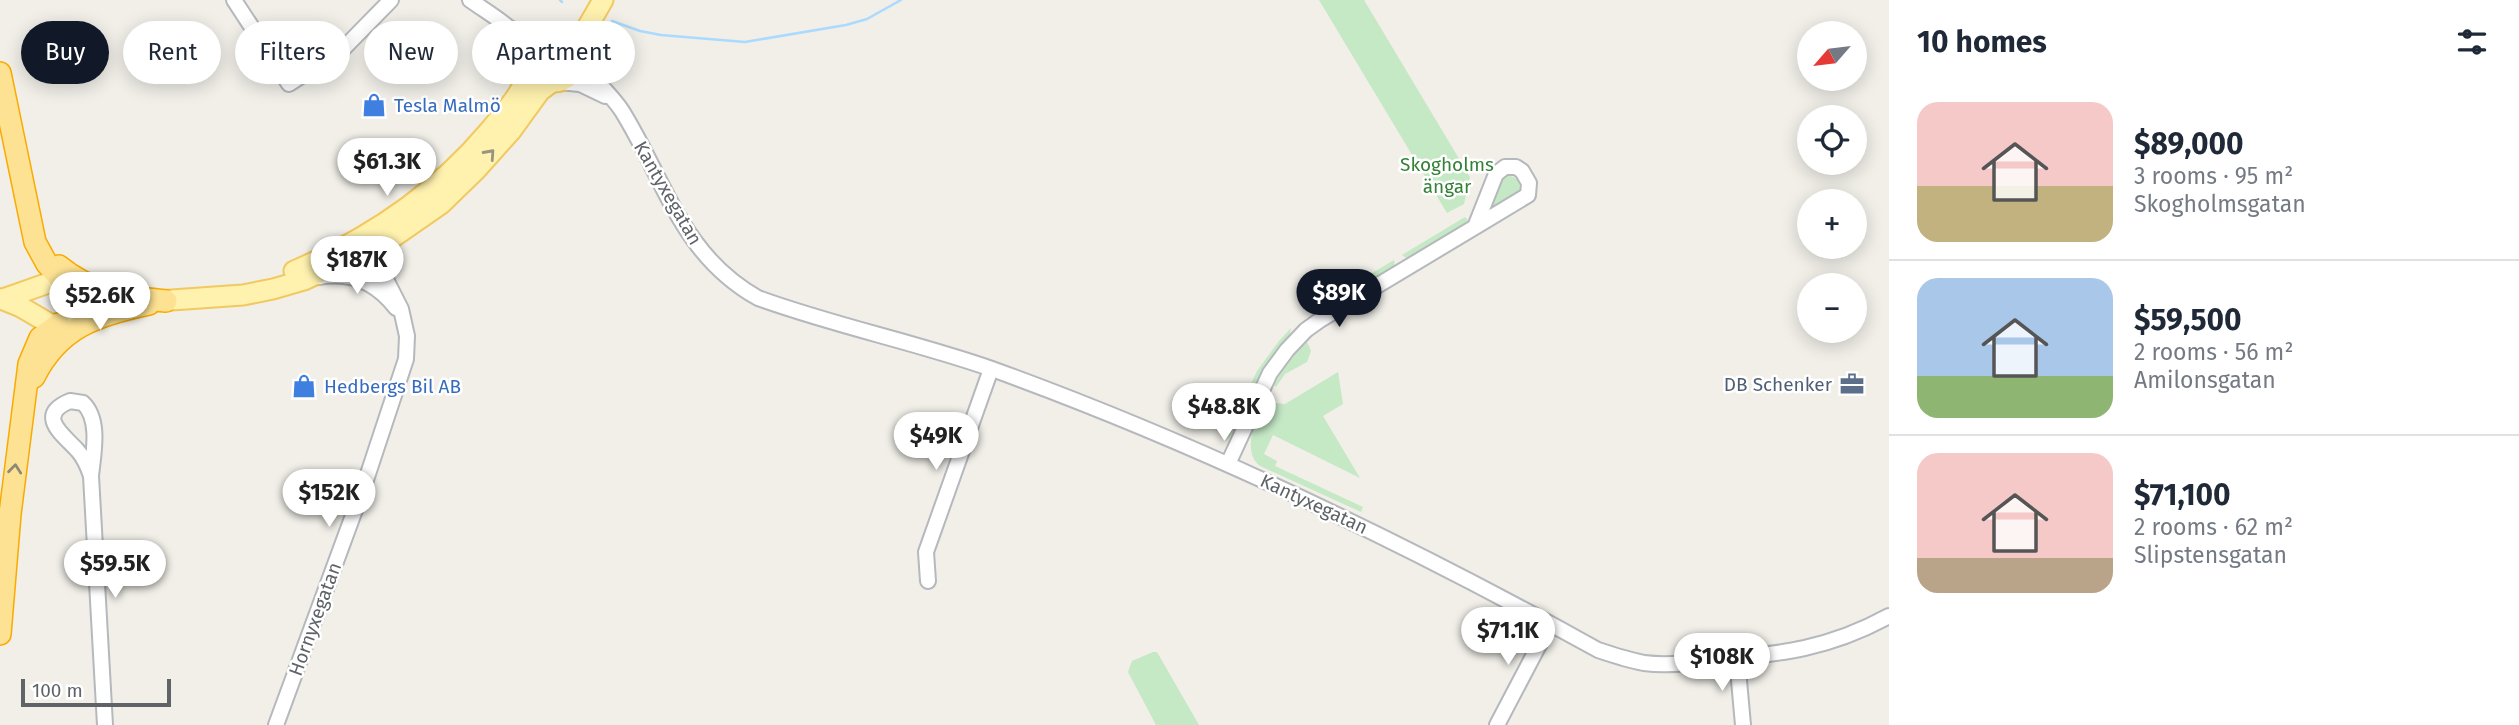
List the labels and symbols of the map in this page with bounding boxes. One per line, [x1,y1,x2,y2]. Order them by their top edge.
north arrow [1797,21,1867,91]
shop icon: Tesla Malmö [360,91,388,119]
place label: Tesla Malmö [394,94,501,117]
street label: Kantyxegatan [629,137,707,249]
pin: $61.3K [330,138,444,198]
one-way arrow [482,150,494,163]
park label: Skogholms ängar [1400,153,1494,198]
pin: $187K [308,236,406,296]
pin: $89K [1298,270,1380,329]
pin: $52.6K [43,272,157,332]
office icon: DB Schenker [1838,370,1866,398]
shop icon: Hedbergs Bil AB [290,372,318,400]
place label: DB Schenker [1724,373,1833,396]
place label: Hedbergs Bil AB [324,375,461,398]
pin: $48.8K [1167,384,1281,443]
pin: $49K [895,412,977,472]
one-way arrow [7,463,22,474]
street label: Kantyxegatan [1257,469,1371,539]
pin: $152K [280,470,378,529]
pin: $59.5K [58,540,172,600]
street label: Hornyxegatan [284,559,346,679]
pin: $71.1K [1451,608,1565,667]
pin: $108K [1673,634,1771,693]
scale bar [21,676,172,708]

